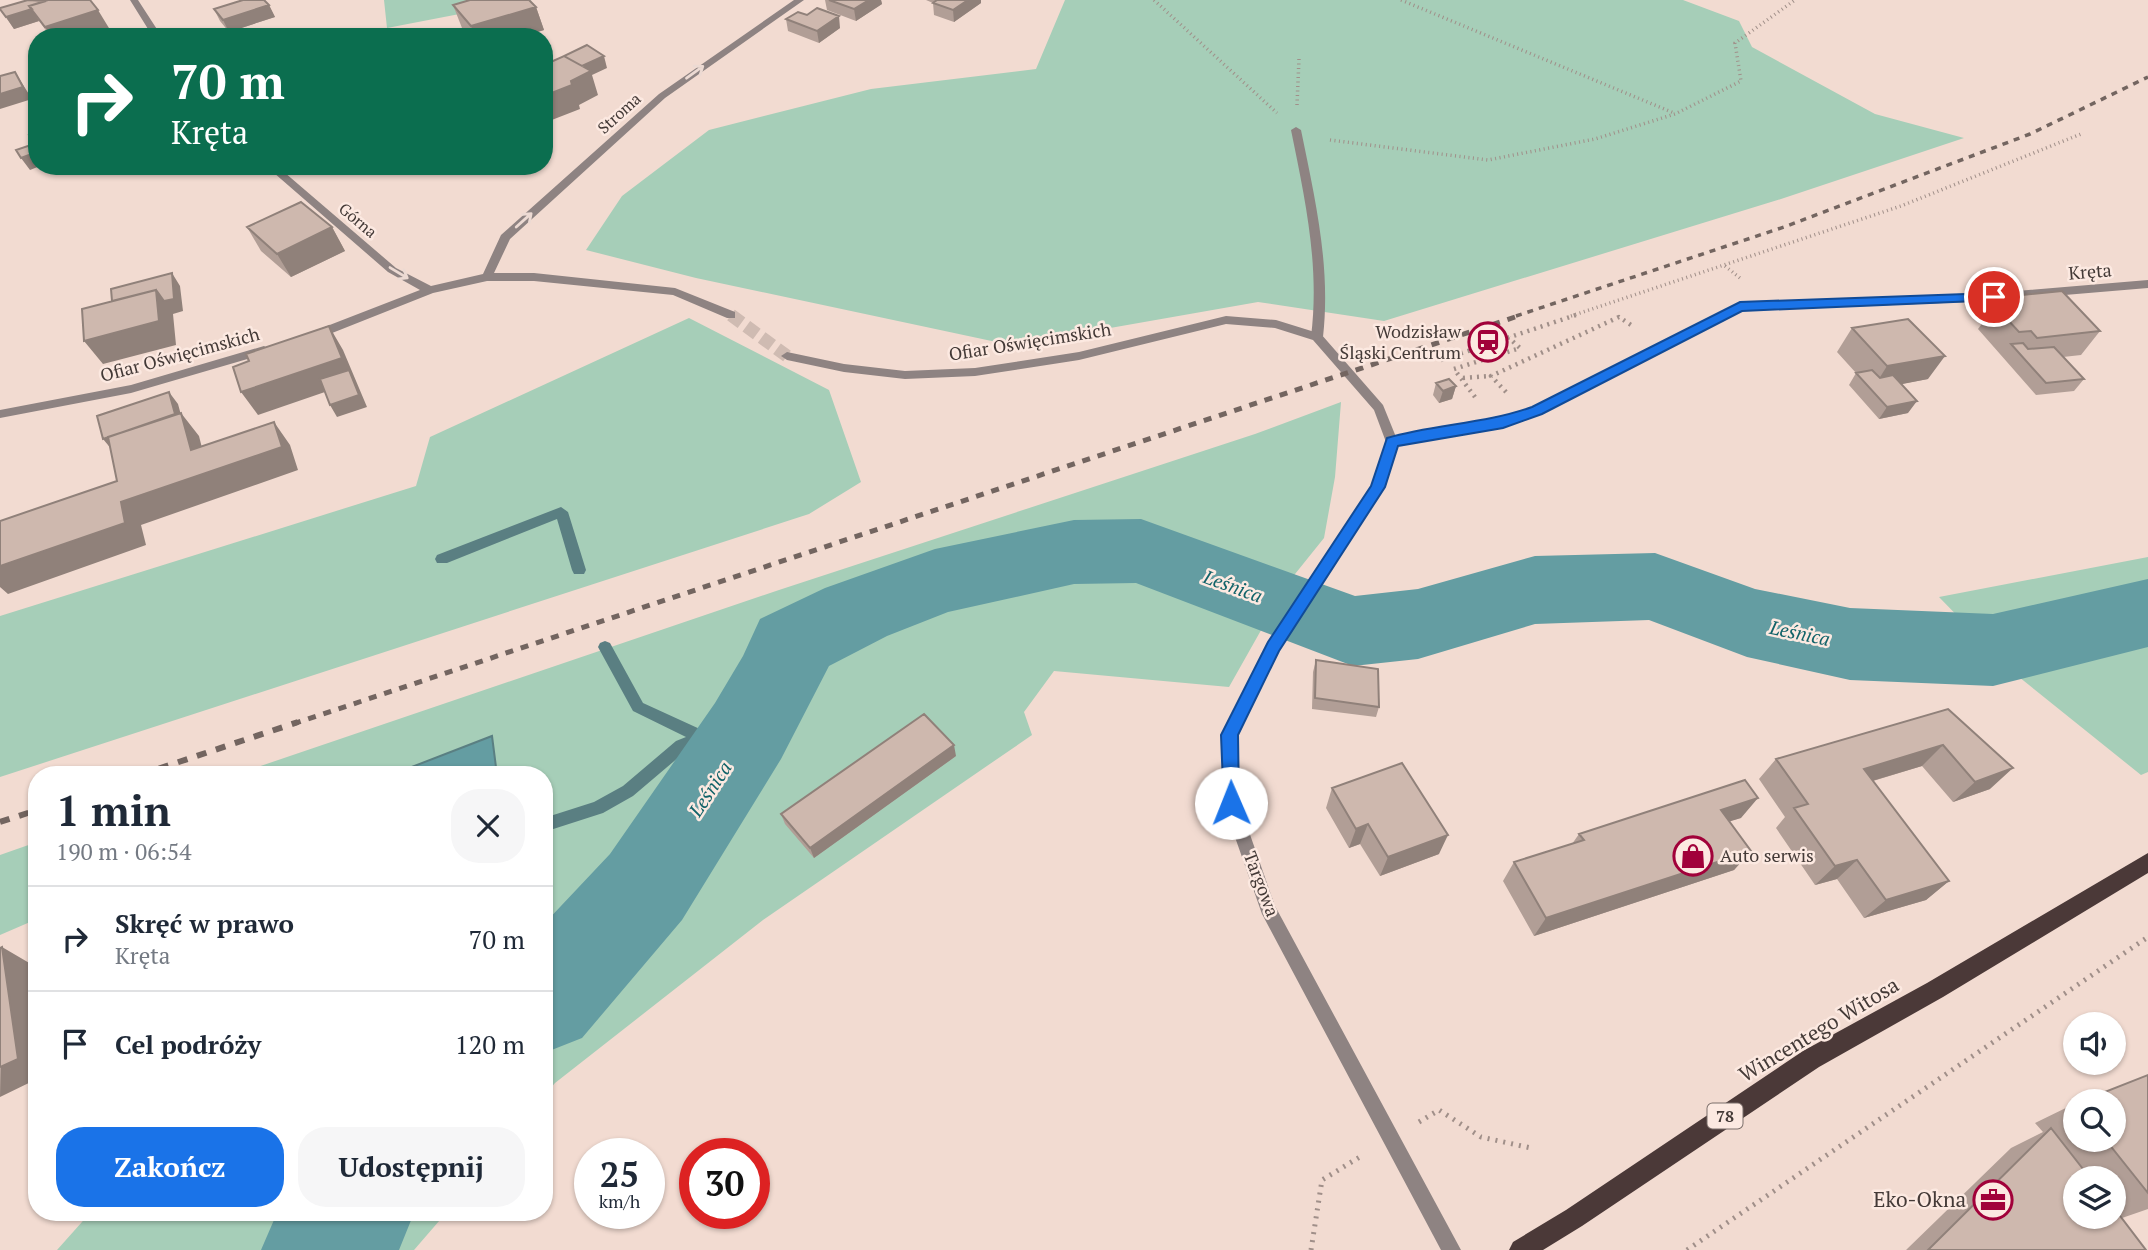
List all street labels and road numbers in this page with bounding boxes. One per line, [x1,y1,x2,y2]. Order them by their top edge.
street label: Stroma [593,88,645,138]
street label: Górna [334,198,382,242]
street label: Kręta [2067,257,2113,285]
street label: Ofiar Oświęcimskich [947,316,1113,366]
street label: Ofiar Oświęcimskich [97,321,262,387]
street label: Targowa [1239,848,1285,920]
street label: Wincentego Witosa [1733,970,1904,1088]
road number: 78 [1708,1104,1742,1128]

